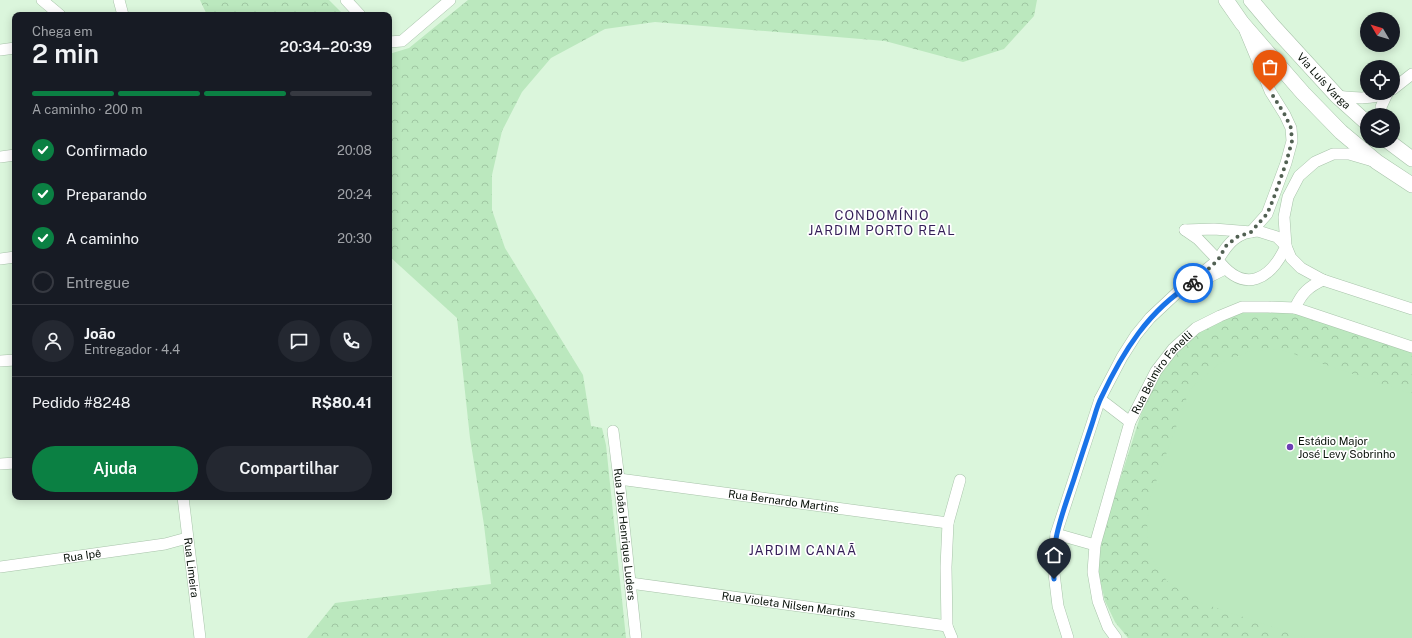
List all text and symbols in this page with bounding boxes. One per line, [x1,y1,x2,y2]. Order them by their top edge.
north arrow [1360,12,1400,52]
map controls [1360,12,1400,148]
text: Chega em [32,24,92,39]
text: 2 min [32,38,99,69]
text: 20:34–20:39 [280,38,372,55]
pin [1253,50,1287,91]
street label: Via Luís Varga [1295,51,1353,111]
icon: bag [1259,56,1281,78]
button: locate [1360,60,1400,100]
text: A caminho · 200 m [32,102,142,117]
button: layers [1360,108,1400,148]
icon: check [32,139,54,161]
text: Confirmado [66,142,147,159]
text: 20:08 [337,143,372,158]
icon: check [32,183,54,205]
text: Preparando [66,186,147,203]
text: 20:24 [337,187,372,202]
district label: CONDOMÍNIO JARDIM PORTO REAL [808,207,956,238]
icon: check [32,227,54,249]
text: A caminho [66,230,139,247]
text: 20:30 [337,231,372,246]
courier [1173,263,1213,303]
icon: bike [1182,272,1204,294]
text: Entregue [66,274,130,291]
button: person [32,320,74,362]
button: chat [278,320,320,362]
button: phone [330,320,372,362]
text: João [84,325,116,342]
street label: Rua Belmiro Fanelli [1129,329,1195,416]
text: Entregador · 4.4 [84,342,180,357]
text: Pedido #8248 [32,394,131,411]
text: R$80.41 [311,394,372,411]
place label: Estádio Major José Levy Sobrinho [1298,435,1395,460]
marker: Estádio Major José Levy Sobrinho [1285,442,1295,452]
button: Ajuda [32,446,198,492]
button: Compartilhar [206,446,372,492]
street label: Rua João Henrique Luders [612,467,638,602]
street label: Rua Bernardo Martins [727,488,840,514]
street label: Rua Limeira [182,537,201,598]
pin [1037,538,1071,579]
district label: JARDIM CANAÃ [749,543,857,558]
icon: home [1043,544,1065,566]
street label: Rua Ipê [62,547,102,564]
street label: Rua Violeta Nilsen Martins [721,590,857,620]

